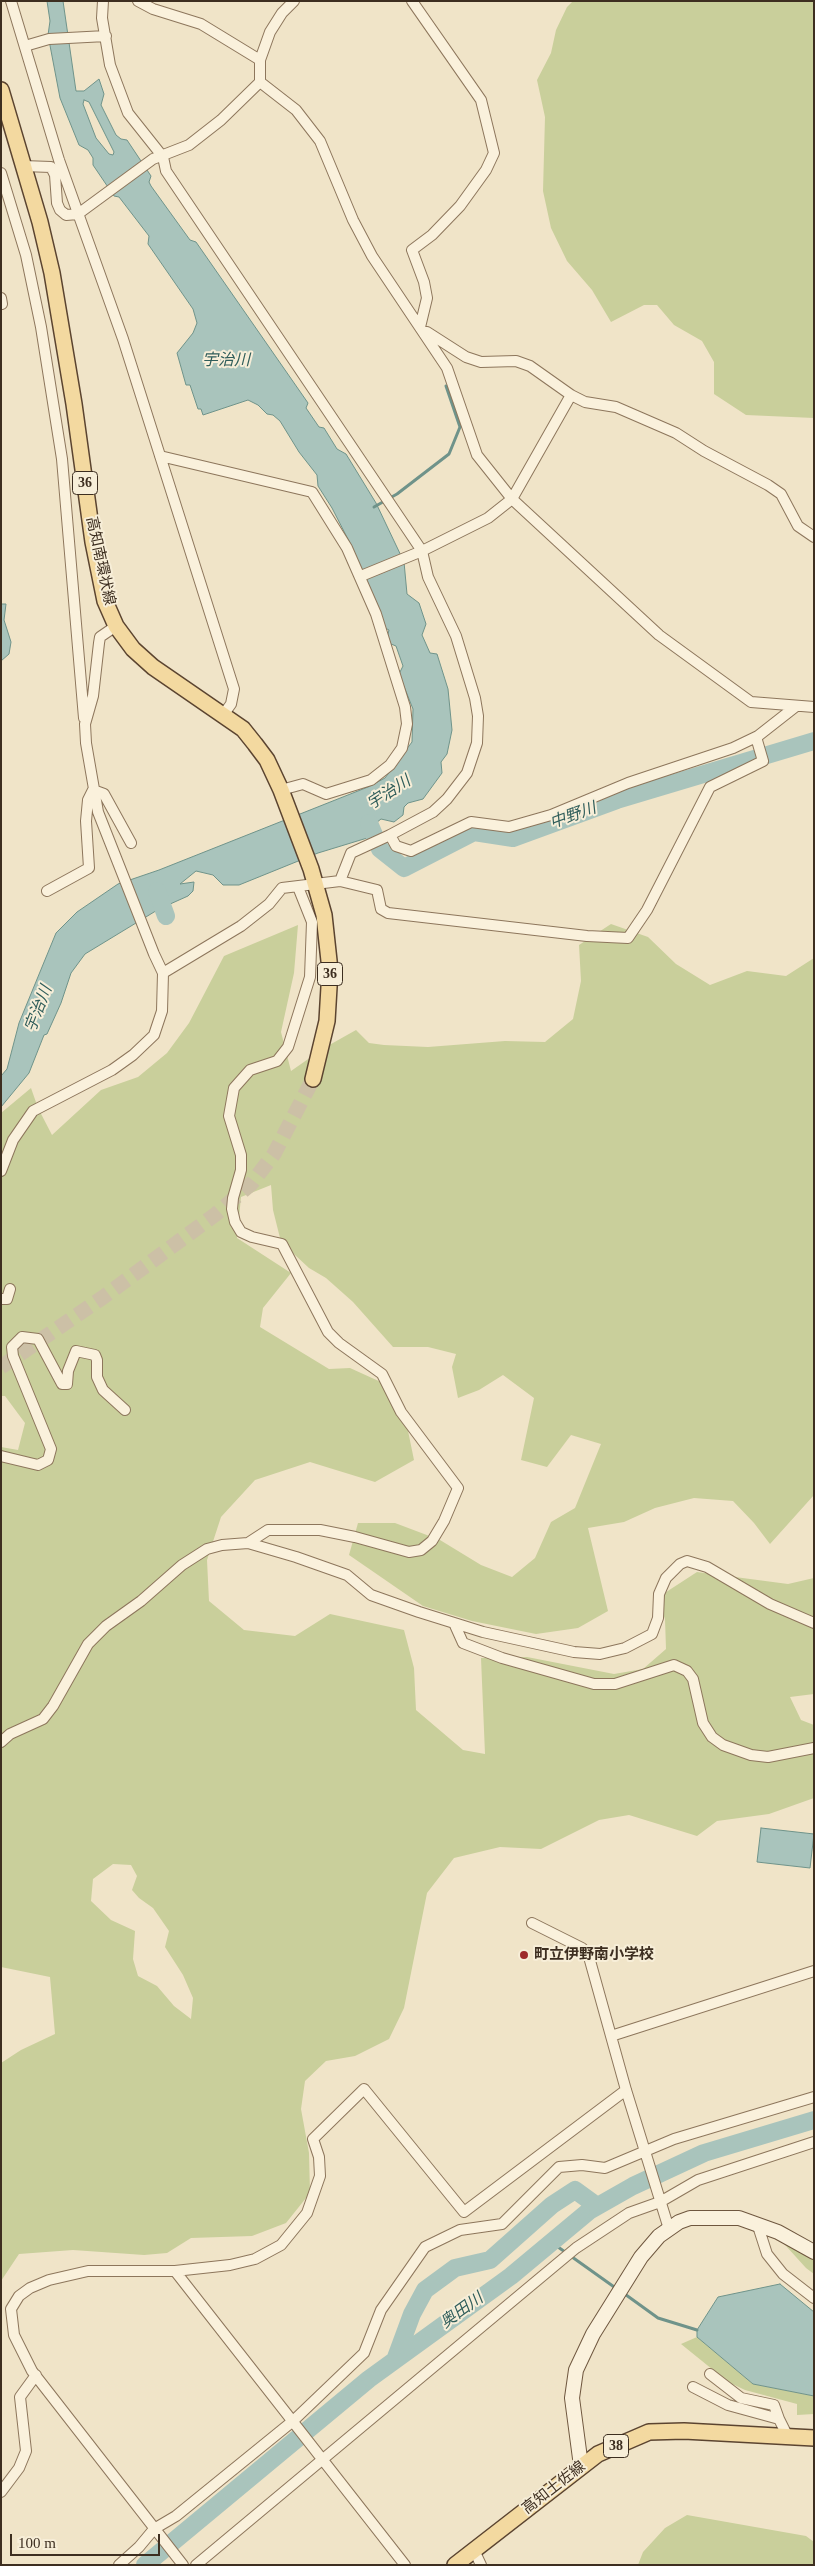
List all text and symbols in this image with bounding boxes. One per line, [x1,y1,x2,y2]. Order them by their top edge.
water label: 宇治川 [202,351,250,371]
road number: 36 [72,472,98,494]
street label: 高知南環状線 [82,515,118,607]
water label: 宇治川 [364,772,414,814]
water label: 中野川 [547,799,599,833]
road number: 36 [318,962,342,986]
water label: 宇治川 [21,983,57,1035]
place label: 町立伊野南小学校 [534,1946,654,1964]
marker: 町立伊野南小学校 [518,1949,530,1961]
water label: 奥田川 [437,2289,487,2333]
road number: 38 [604,2434,628,2458]
street label: 高知土佐線 [519,2458,589,2518]
scale bar [12,2524,162,2556]
text: 100 m [18,2535,56,2551]

